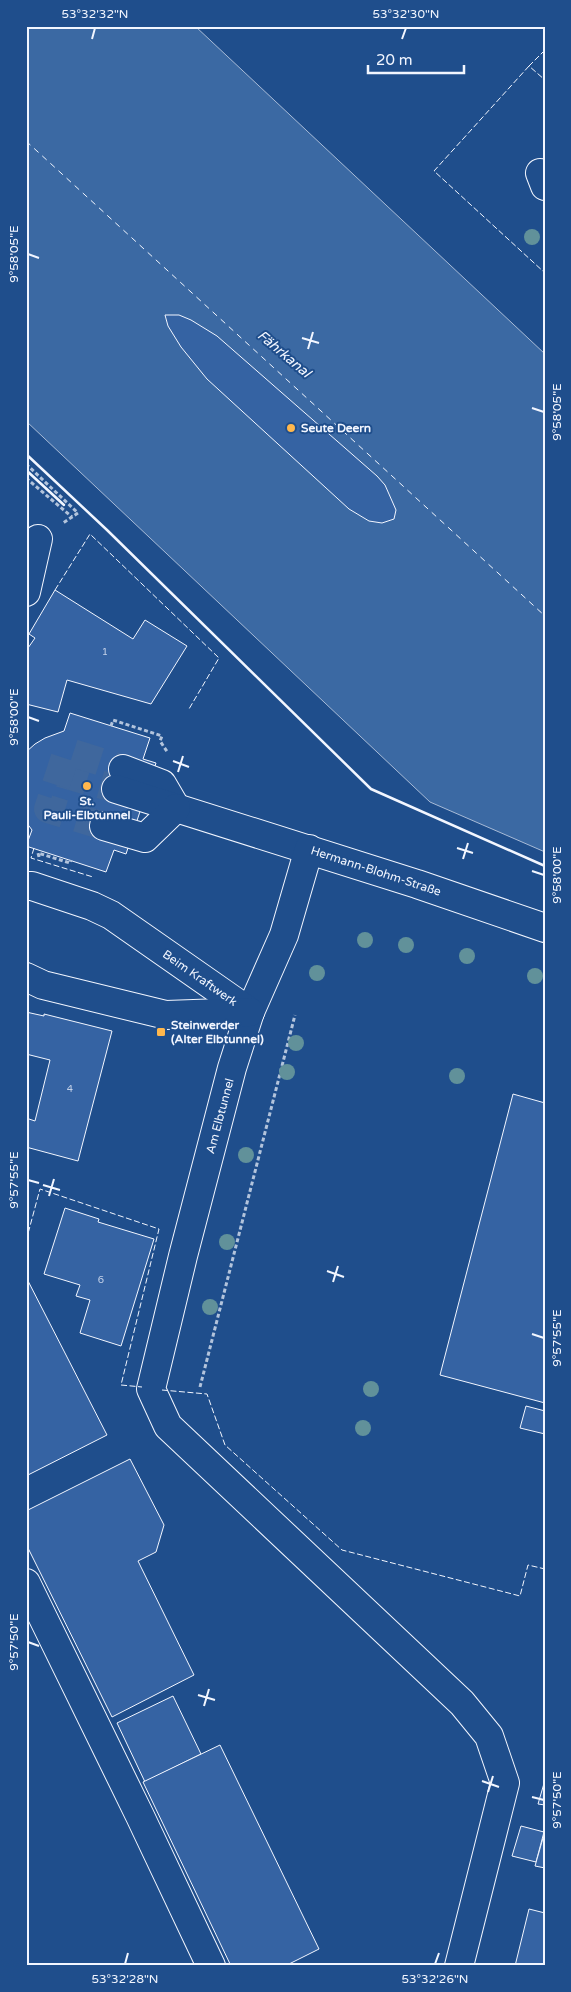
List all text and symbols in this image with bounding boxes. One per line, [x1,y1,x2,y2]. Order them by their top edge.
text: 53°32'32"N [62,7,129,21]
text: 53°32'30"N [373,7,440,21]
scale bar [368,42,465,74]
text: 20 m [376,51,413,69]
text: 9°58'05"E [7,225,21,283]
water label: Fährkanal [254,327,315,382]
text: 9°58'05"E [550,383,564,441]
place label: Seute Deern [301,421,371,435]
marker: Seute Deern [285,422,297,434]
house number: 1 [102,646,108,658]
text: 9°58'00"E [7,688,21,746]
marker: St. Pauli-Elbtunnel [81,780,93,792]
place label: St. Pauli-Elbtunnel [43,794,131,822]
street label: Hermann-Blohm-Straße [309,843,443,899]
text: 9°58'00"E [550,846,564,904]
street label: Beim Kraftwerk [160,947,240,1009]
place label: Steinwerder (Alter Elbtunnel) [171,1018,264,1046]
marker: Steinwerder (Alter Elbtunnel) [155,1026,167,1038]
street label: Am Elbtunnel [203,1077,237,1155]
house number: 4 [67,1083,73,1095]
text: 9°57'55"E [7,1151,21,1209]
house number: 6 [98,1274,104,1286]
text: 9°57'55"E [550,1309,564,1367]
text: 9°57'50"E [7,1613,21,1671]
text: 9°57'50"E [550,1771,564,1829]
text: 53°32'28"N [92,1972,159,1986]
text: 53°32'26"N [402,1972,469,1986]

